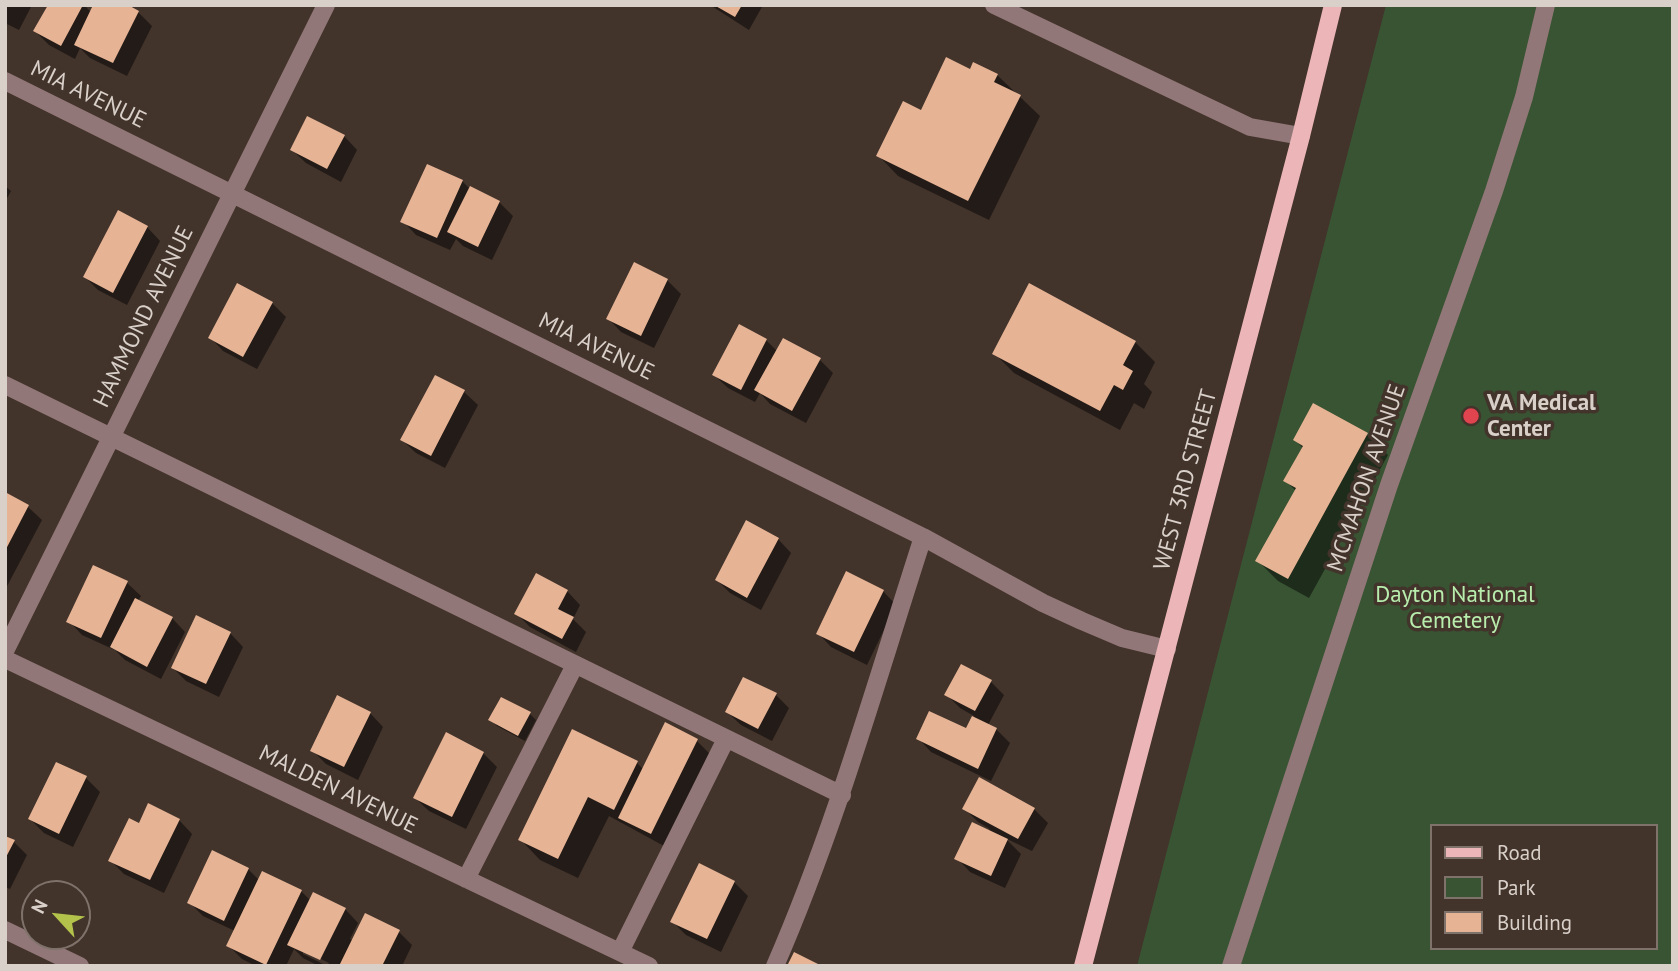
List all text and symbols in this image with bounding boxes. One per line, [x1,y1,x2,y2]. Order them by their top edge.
street label: MIA AVENUE [26,55,150,135]
street label: HAMMOND AVENUE [88,222,200,412]
street label: MIA AVENUE [534,307,658,387]
street label: MCMAHON AVENUE [1322,381,1412,575]
street label: WEST 3RD STREET [1149,387,1223,573]
place label: VA Medical Center [1487,389,1596,443]
marker: VA Medical Center [1461,406,1481,426]
park label: Dayton National Cemetery [1375,581,1535,635]
street label: MALDEN AVENUE [254,740,422,840]
legend [1430,824,1657,950]
text: Road [1497,839,1541,866]
text: Park [1497,874,1536,901]
north arrow [21,880,91,950]
text: N [26,895,53,917]
text: Building [1497,909,1572,936]

